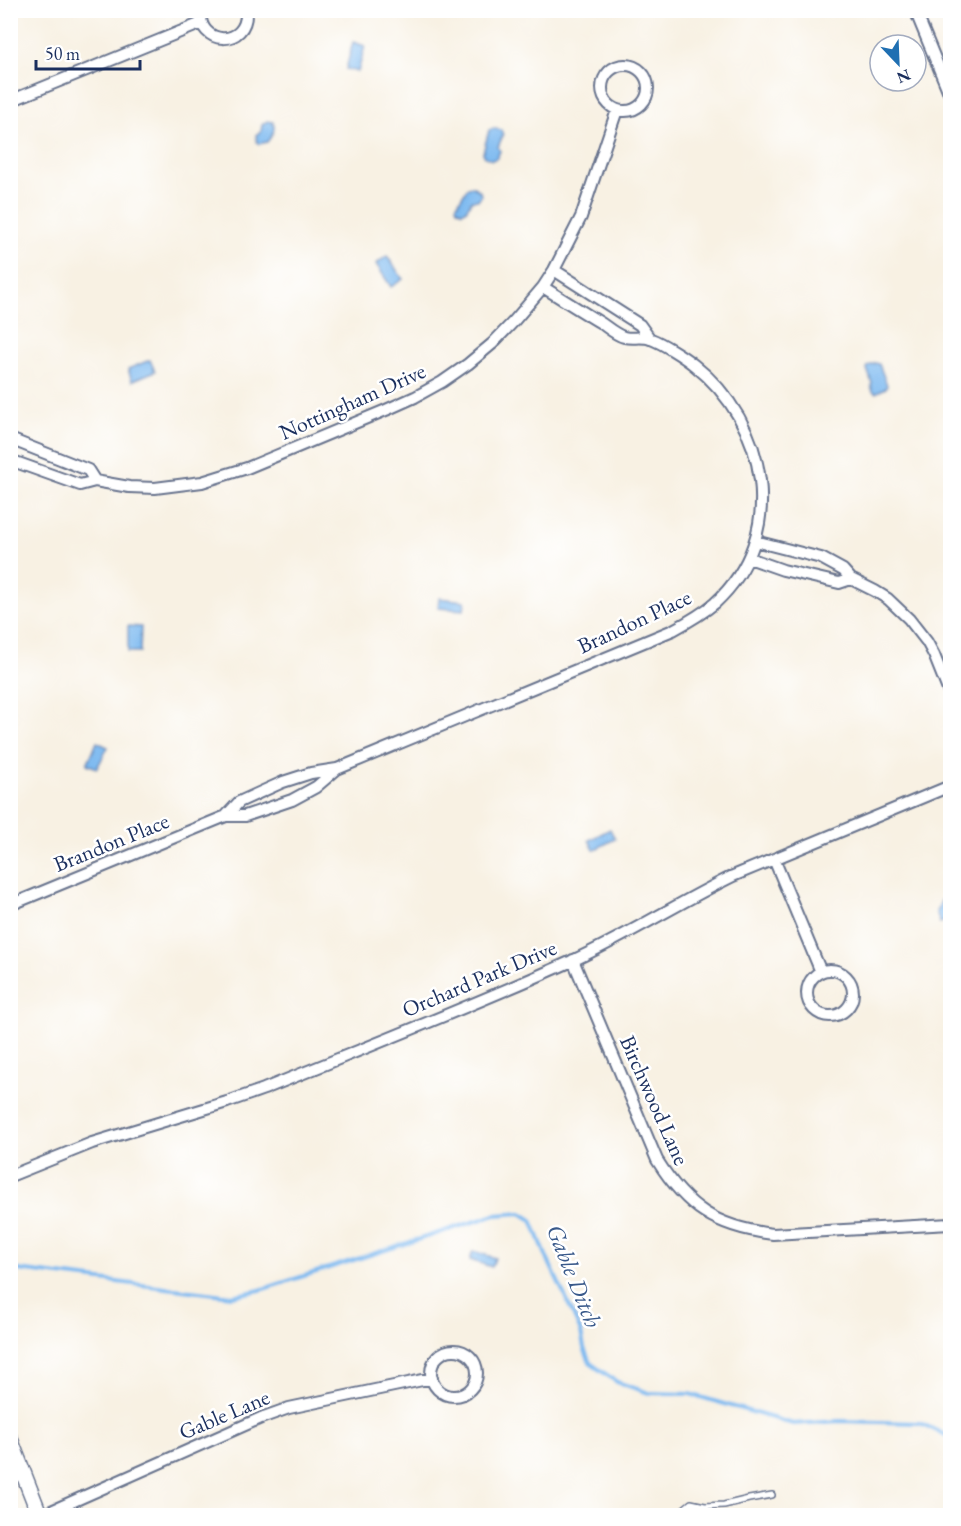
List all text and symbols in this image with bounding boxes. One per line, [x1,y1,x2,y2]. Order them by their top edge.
scale bar [36,33,140,71]
north arrow [868,33,928,93]
text: 50 m [45,42,80,65]
text: N [894,64,914,89]
street label: Nottingham Drive [274,356,430,447]
street label: Brandon Place [573,582,696,660]
street label: Brandon Place [49,806,174,879]
street label: Orchard Park Drive [398,933,561,1024]
street label: Birchwood Lane [613,1031,696,1170]
water label: Gable Ditch [540,1220,609,1332]
street label: Gable Lane [174,1382,274,1447]

